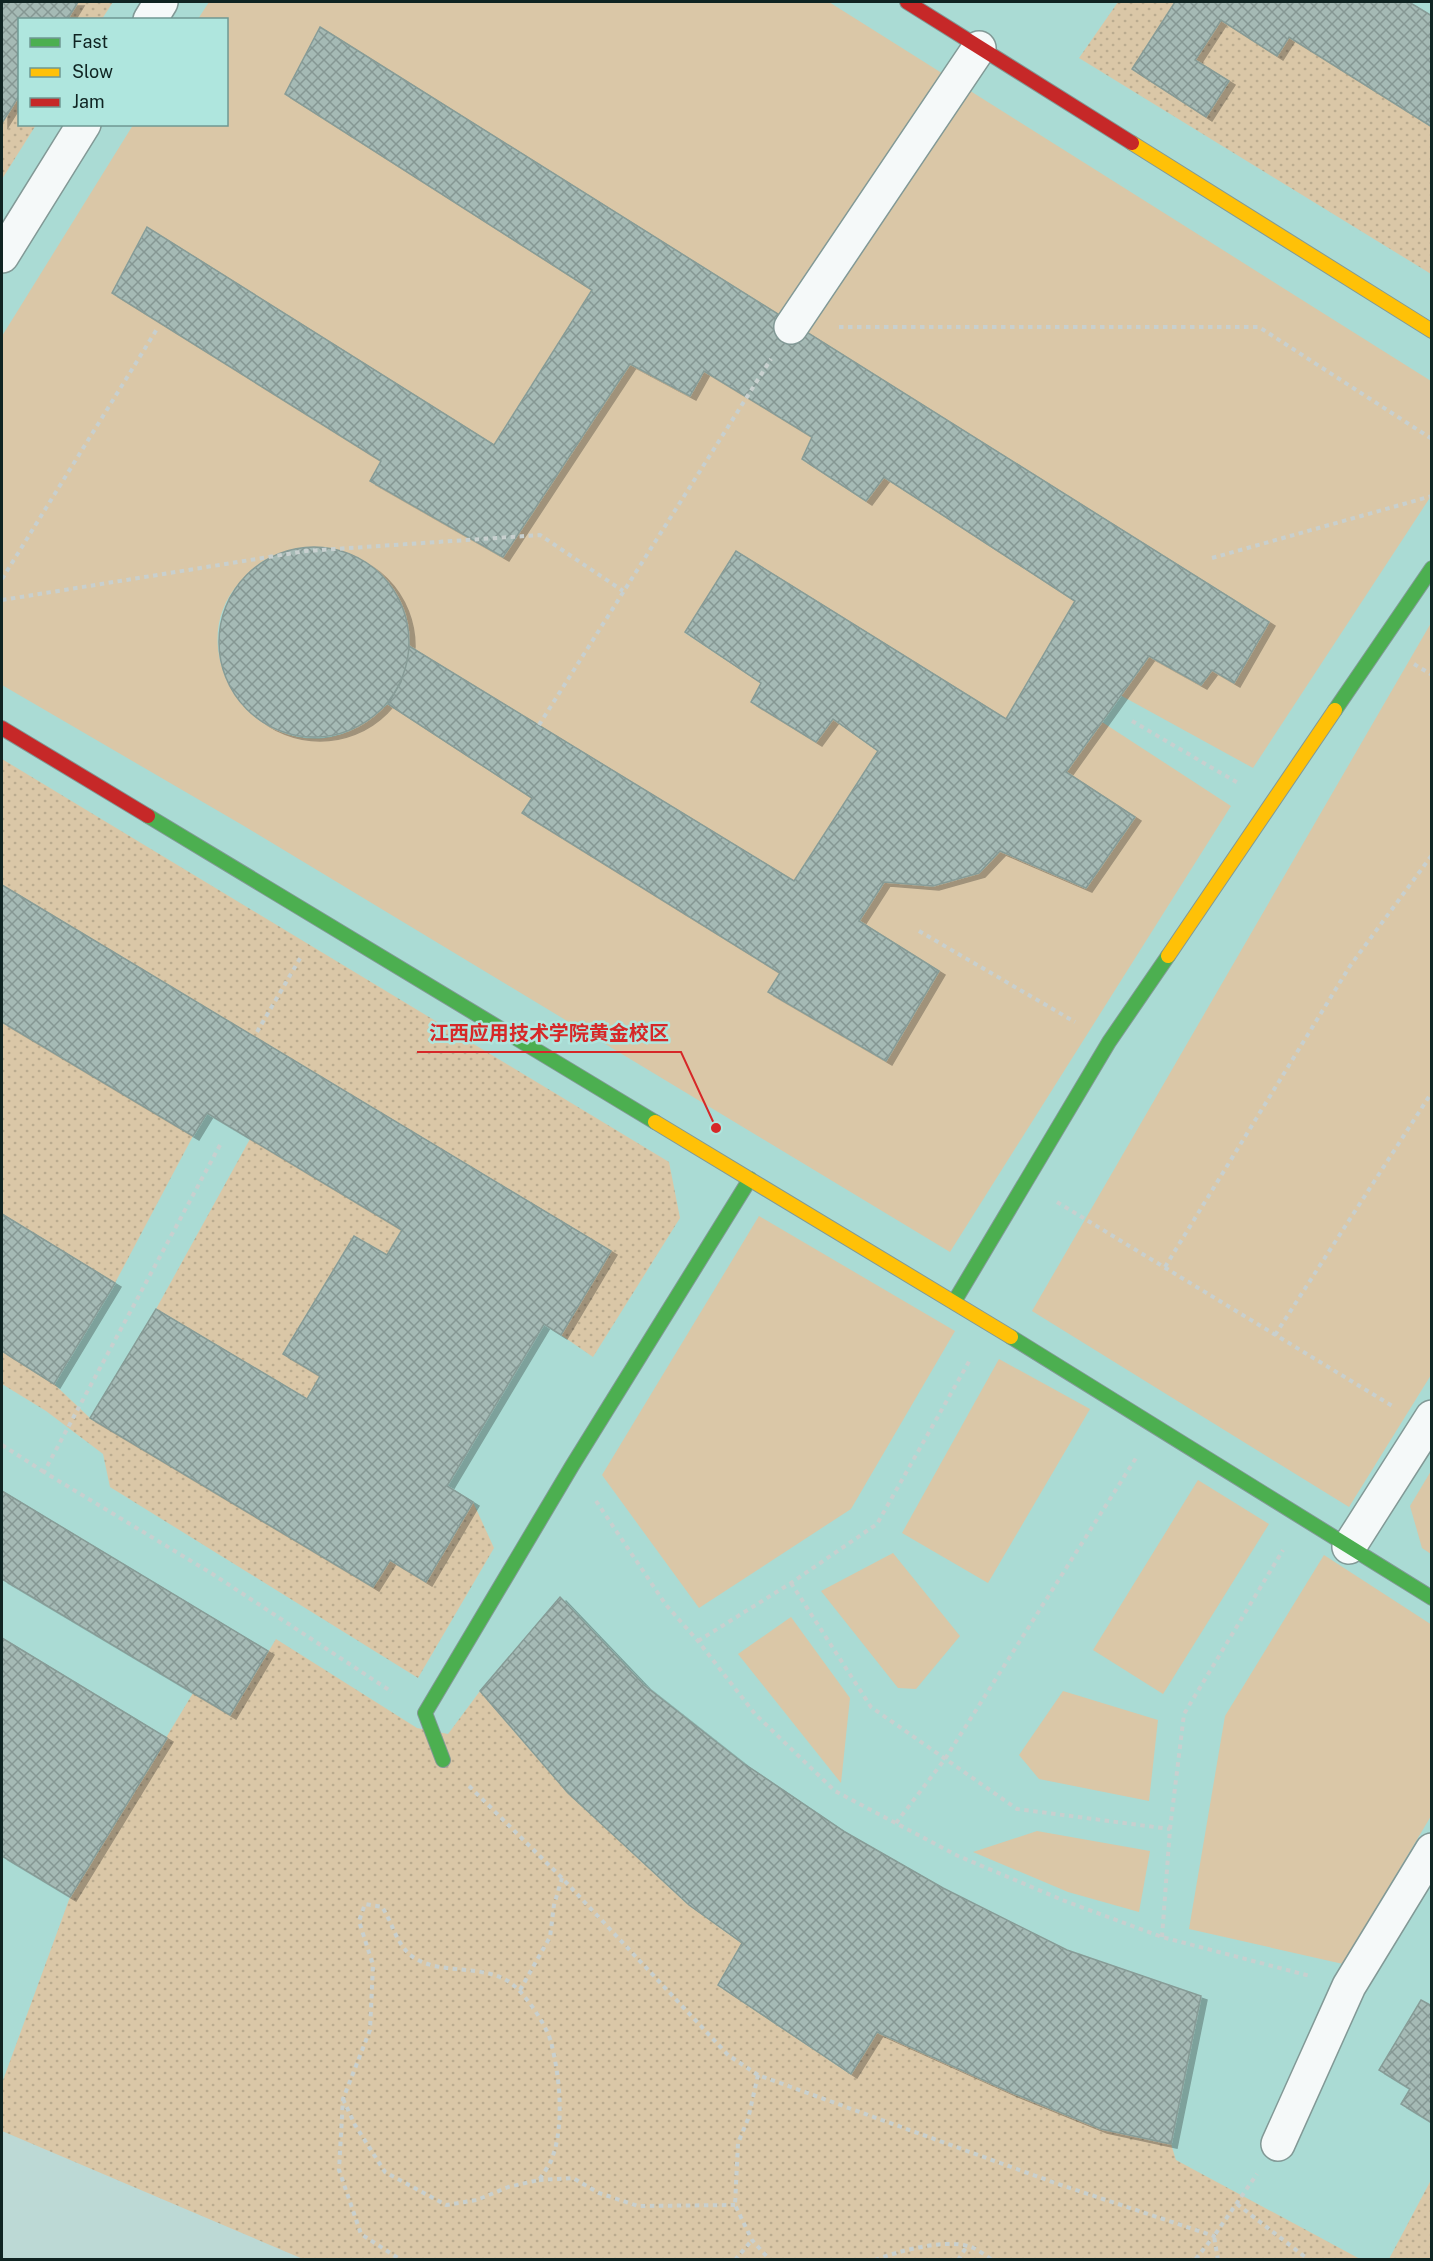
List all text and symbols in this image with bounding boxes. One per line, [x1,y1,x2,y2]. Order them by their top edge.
legend [18,18,228,126]
text: Fast [72,31,108,52]
text: Slow [72,61,113,82]
text: Jam [72,91,105,112]
callout: 江西应用技术学院黄金校区 [417,1014,681,1052]
text: 江西应用技术学院黄金校区 [429,1021,669,1045]

